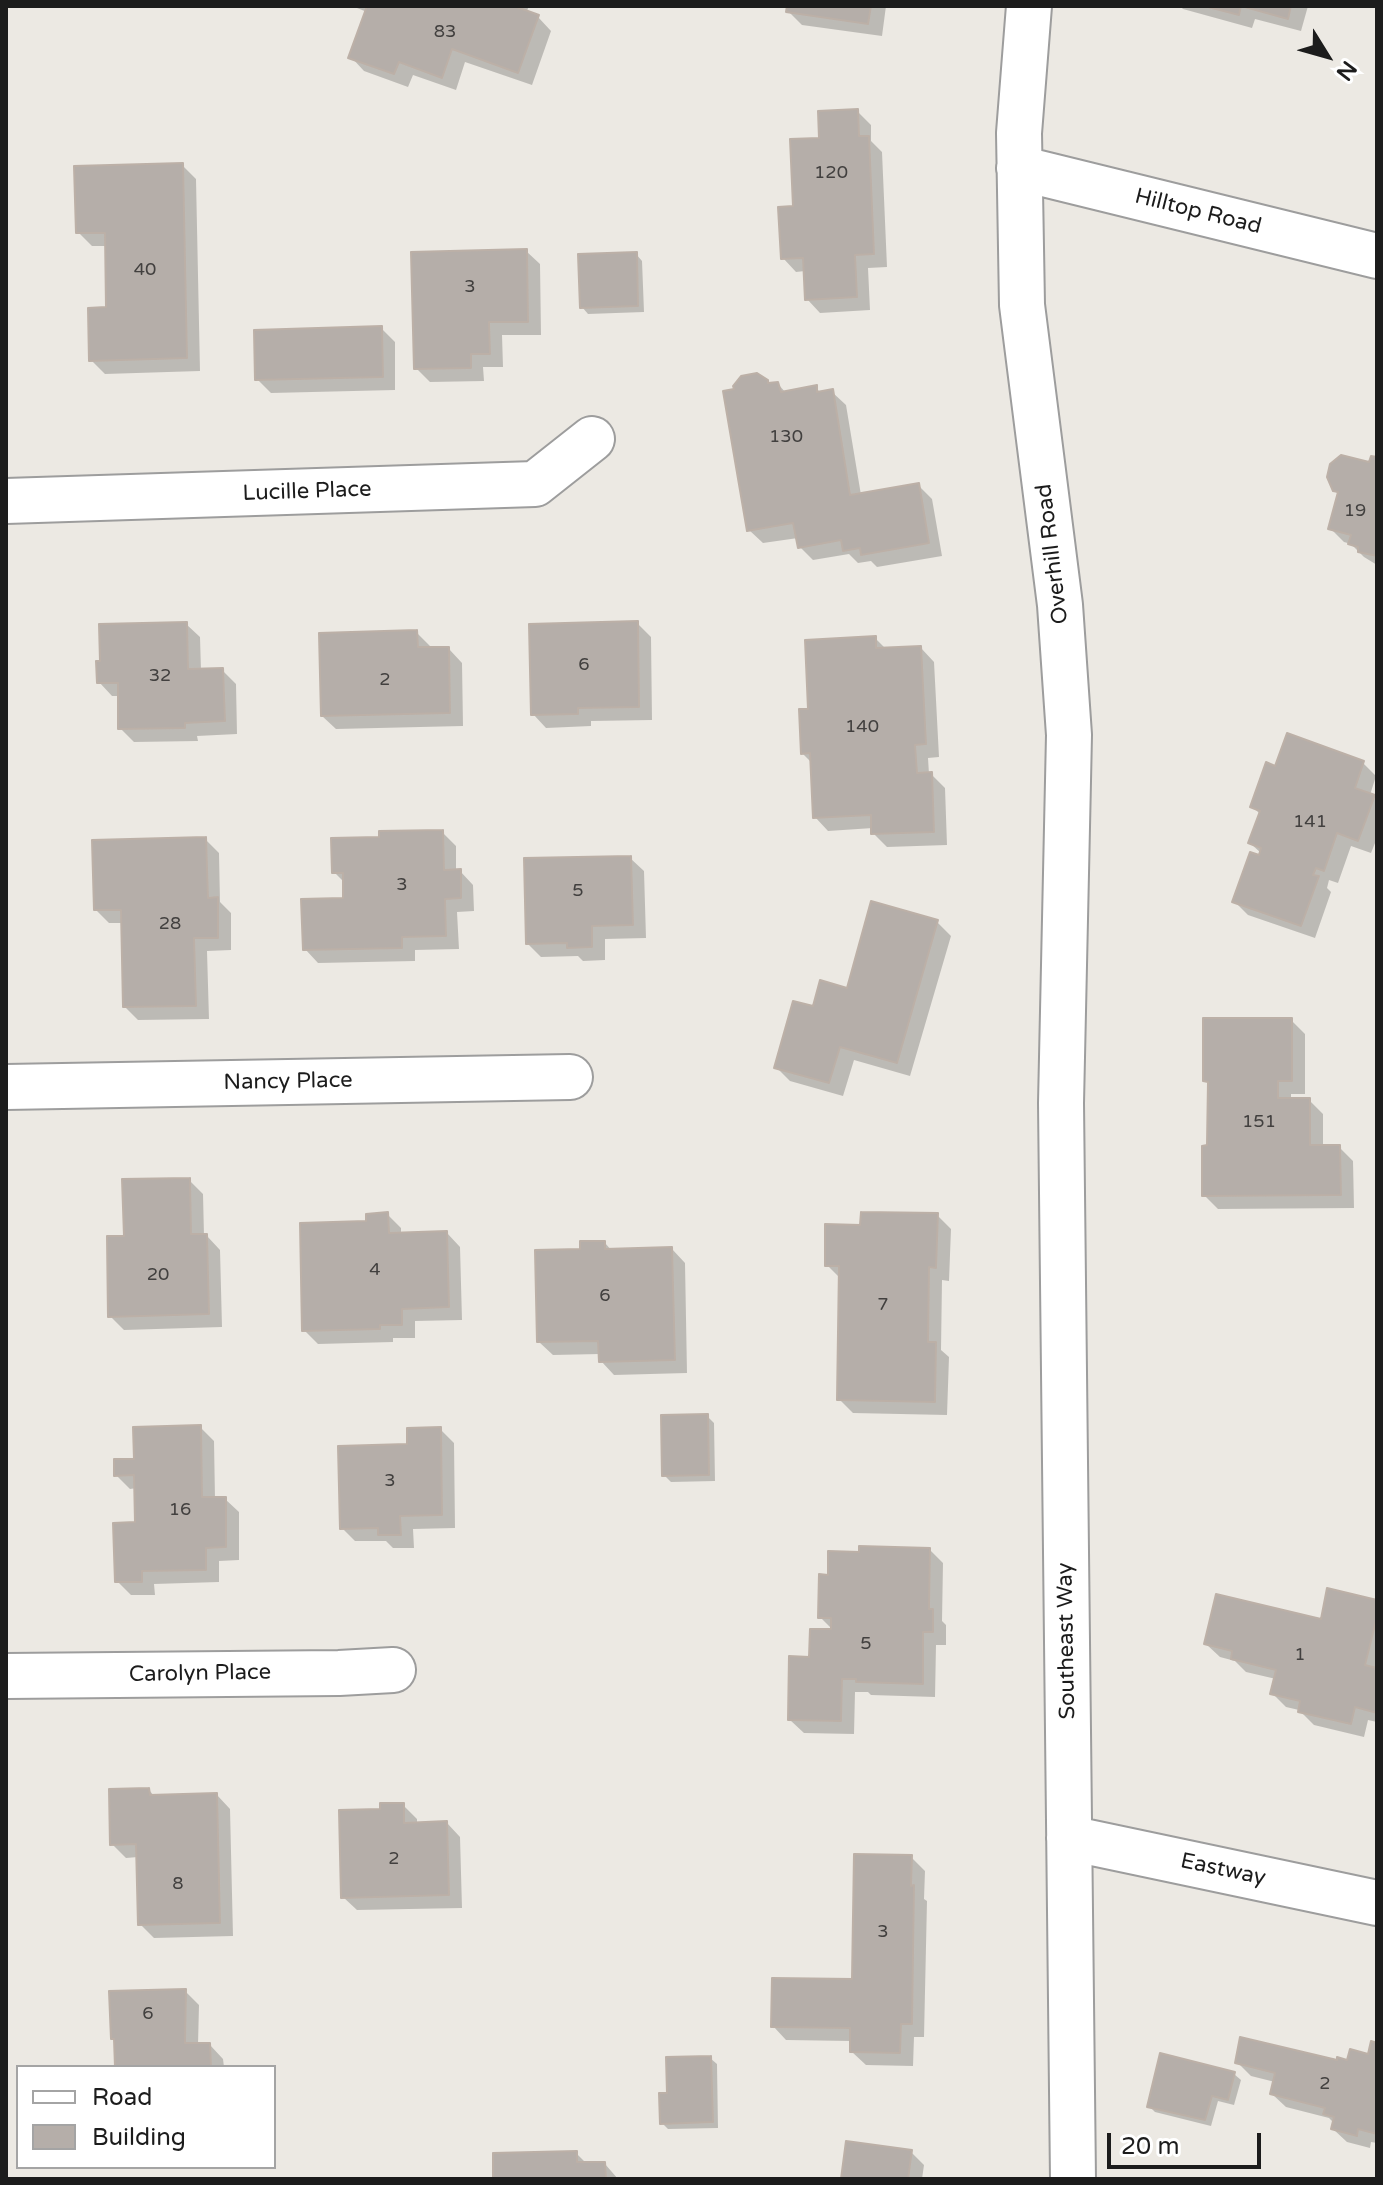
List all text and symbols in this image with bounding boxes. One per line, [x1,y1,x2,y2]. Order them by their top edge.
north arrow [1287,16,1367,96]
house number: 83 [434,21,456,43]
text: N [1330,56,1362,85]
house number: 120 [814,162,848,184]
street label: Hilltop Road [1132,184,1264,240]
house number: 40 [134,259,156,281]
house number: 3 [464,276,476,298]
house number: 130 [769,426,803,448]
street label: Lucille Place [242,477,372,507]
street label: Overhill Road [1031,482,1075,626]
house number: 19 [1344,500,1366,522]
house number: 6 [578,654,590,676]
house number: 32 [149,665,171,687]
house number: 2 [379,669,391,691]
house number: 140 [845,716,879,738]
house number: 141 [1293,811,1327,833]
house number: 3 [396,874,408,896]
house number: 5 [572,880,584,902]
house number: 28 [159,913,181,935]
street label: Nancy Place [223,1068,353,1096]
house number: 151 [1242,1111,1276,1133]
house number: 4 [369,1259,381,1281]
house number: 20 [147,1264,169,1286]
house number: 6 [599,1285,611,1307]
house number: 7 [877,1294,889,1316]
house number: 3 [384,1470,396,1492]
house number: 16 [169,1499,191,1521]
street label: Southeast Way [1052,1562,1082,1720]
house number: 5 [860,1633,872,1655]
house number: 1 [1294,1644,1306,1666]
street label: Carolyn Place [129,1660,271,1688]
house number: 2 [388,1848,400,1870]
street label: Eastway [1178,1848,1268,1892]
house number: 8 [172,1873,184,1895]
house number: 3 [877,1921,889,1943]
house number: 6 [142,2003,154,2025]
legend [16,2065,276,2169]
house number: 2 [1319,2073,1331,2095]
text: Road [92,2083,152,2112]
scale bar [1111,2117,1265,2167]
text: Building [92,2123,186,2152]
text: 20 m [1121,2132,1179,2161]

